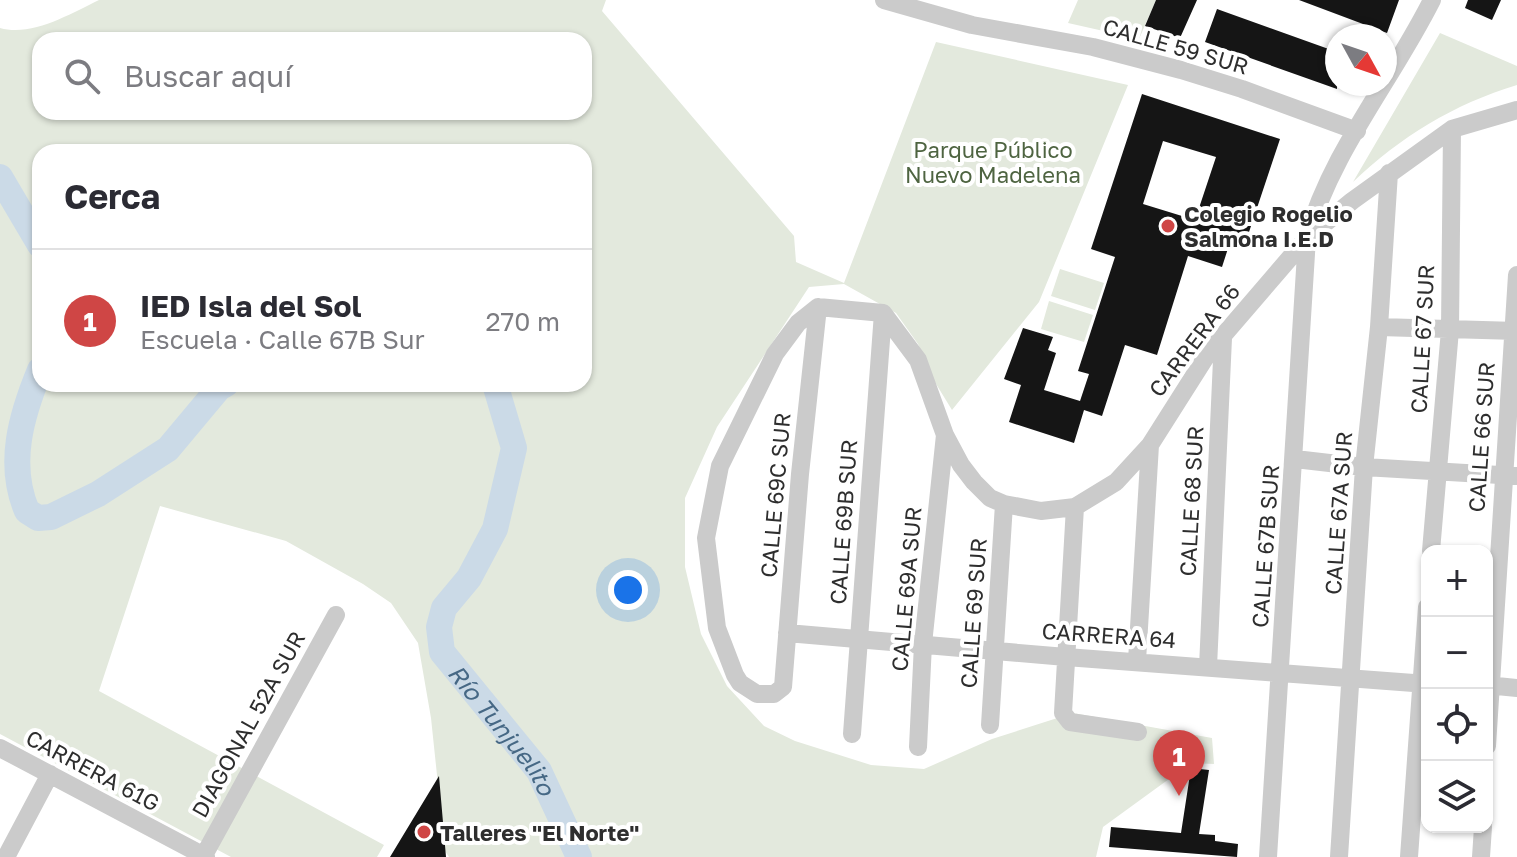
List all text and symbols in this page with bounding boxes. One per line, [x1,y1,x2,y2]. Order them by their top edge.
street label: CALLE 59 SUR [1100,12,1252,80]
north arrow [1325,24,1397,96]
search box [32,32,592,120]
icon: search [60,54,104,98]
text: Buscar aquí [124,58,292,94]
park label: Parque Público Nuevo Madelena [905,136,1081,188]
text: Cerca [64,176,160,216]
place label: Colegio Rogelio Salmona I.E.D [1184,200,1353,252]
marker: Colegio Rogelio Salmona I.E.D [1159,217,1177,235]
street label: CALLE 67 SUR [1405,264,1439,414]
street label: CARRERA 66 [1143,278,1245,402]
text: IED Isla del Sol [140,288,362,324]
text: 1 [83,306,97,337]
text: 270 m [486,306,560,337]
text: Escuela · Calle 67B Sur [140,324,425,355]
street label: CALLE 66 SUR [1462,361,1500,513]
street label: CALLE 69C SUR [754,411,796,579]
street label: CALLE 68 SUR [1174,425,1208,577]
street label: CALLE 67A SUR [1319,430,1357,596]
street label: CALLE 69B SUR [824,439,862,605]
street label: CALLE 67B SUR [1246,463,1284,629]
street label: CALLE 69A SUR [885,506,927,672]
street label: CALLE 69 SUR [954,537,992,689]
map controls [1421,545,1493,833]
button: + [1421,545,1493,617]
your location [608,570,648,610]
street label: CARRERA 64 [1041,617,1177,653]
button: − [1421,617,1493,689]
street label: DIAGONAL 52A SUR [186,626,310,822]
water label: Río Tunjuelito [443,658,563,801]
button: locate [1421,689,1493,761]
street label: CARRERA 61G [22,724,164,816]
pin: 1 [1153,730,1205,796]
button: layers [1421,761,1493,833]
place label: Talleres "El Norte" [440,819,639,846]
marker: Talleres "El Norte" [415,823,433,841]

